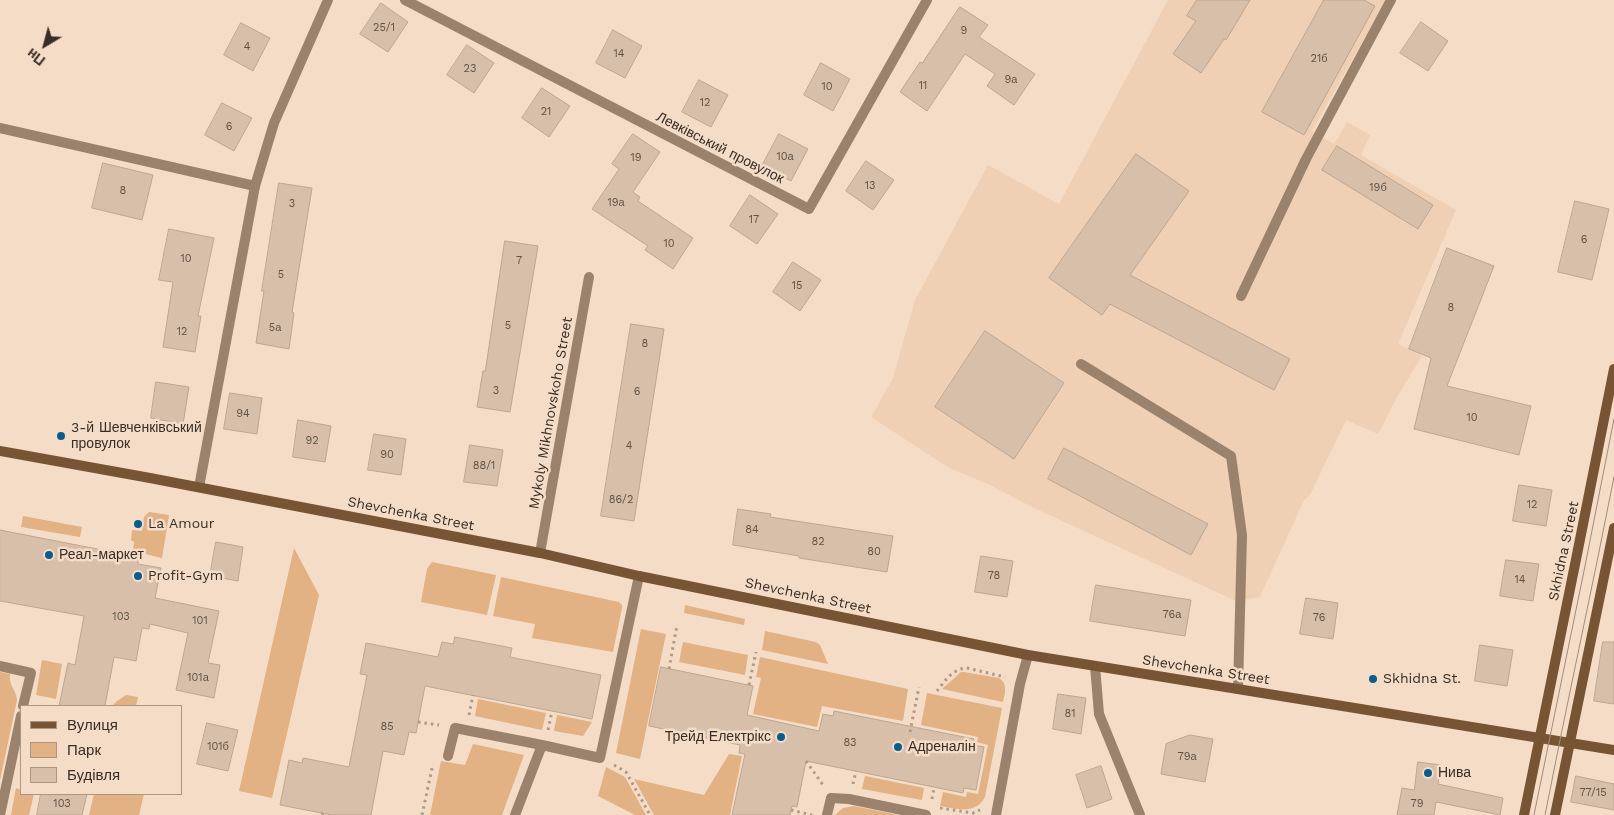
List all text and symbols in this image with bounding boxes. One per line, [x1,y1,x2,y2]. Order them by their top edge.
north arrow [20,20,70,70]
house number: 25/1 [373,21,395,35]
house number: 9 [961,24,967,38]
house number: 4 [244,40,250,54]
text: Пн [24,45,48,69]
house number: 14 [613,47,625,61]
house number: 21б [1310,52,1328,66]
house number: 23 [464,62,476,76]
house number: 9а [1005,73,1017,87]
house number: 11 [919,79,927,93]
house number: 10 [821,80,833,94]
house number: 12 [700,96,710,110]
house number: 21 [541,105,551,119]
street label: Левківський провулок [653,109,787,187]
house number: 6 [226,120,232,134]
house number: 10а [776,150,794,164]
house number: 19 [630,151,642,165]
house number: 13 [865,179,875,193]
house number: 19б [1369,181,1387,195]
house number: 8 [120,184,126,198]
house number: 19а [607,196,625,210]
house number: 3 [289,197,295,211]
house number: 17 [749,213,759,227]
house number: 6 [1581,233,1587,247]
house number: 10 [663,237,675,251]
house number: 10 [180,252,192,266]
house number: 7 [516,254,522,268]
house number: 5 [278,268,284,282]
house number: 15 [792,279,802,293]
house number: 8 [1448,301,1454,315]
street label: Mykoly Mikhnovskoho Street [526,315,576,511]
house number: 5 [505,319,511,333]
house number: 5а [269,321,281,335]
house number: 12 [177,325,187,339]
house number: 8 [642,337,648,351]
house number: 3 [493,384,499,398]
house number: 6 [634,385,640,399]
house number: 94 [236,407,250,421]
house number: 10 [1466,411,1478,425]
place label: 3-й Шевченківський провулок [71,420,202,452]
marker: 3-й Шевченківський провулок [55,430,67,442]
house number: 92 [305,434,319,448]
house number: 4 [626,439,632,453]
house number: 90 [380,448,394,462]
house number: 88/1 [473,459,495,473]
street label: Shevchenka Street [346,493,476,535]
house number: 86/2 [609,493,633,507]
house number: 12 [1527,498,1537,512]
street label: Skhidna Street [1545,500,1583,602]
place label: La Amour [148,516,214,532]
marker: La Amour [132,518,144,530]
house number: 84 [745,523,759,537]
house number: 82 [811,535,825,549]
house number: 80 [867,545,881,559]
place label: Реал-маркет [59,547,144,563]
marker: Реал-маркет [43,549,55,561]
place label: Profit-Gym [148,568,223,584]
house number: 78 [988,569,1000,583]
marker: Profit-Gym [132,570,144,582]
house number: 14 [1514,573,1526,587]
street label: Shevchenka Street [743,574,873,618]
house number: 76а [1163,608,1181,622]
house number: 103 [112,610,130,624]
house number: 76 [1313,611,1325,625]
house number: 101 [192,614,208,628]
street label: Shevchenka Street [1141,652,1271,688]
house number: 101а [187,671,209,685]
place label: Skhidna St. [1383,671,1461,687]
marker: Skhidna St. [1367,673,1379,685]
legend [20,705,182,795]
house number: 81 [1064,707,1076,721]
text: Вулиця [67,716,118,734]
house number: 85 [380,720,394,734]
place label: Трейд Електрікс [665,729,771,745]
marker: Трейд Електрікс [775,731,787,743]
house number: 83 [844,736,856,750]
place label: Адреналін [908,739,976,755]
house number: 101б [207,740,229,754]
text: Парк [67,741,101,759]
marker: Адреналін [892,741,904,753]
house number: 79а [1177,750,1197,764]
place label: Нива [1438,765,1471,781]
text: Будівля [67,766,120,784]
marker: Нива [1422,767,1434,779]
house number: 77/15 [1579,786,1607,800]
house number: 103 [53,797,71,811]
house number: 79 [1411,797,1423,811]

